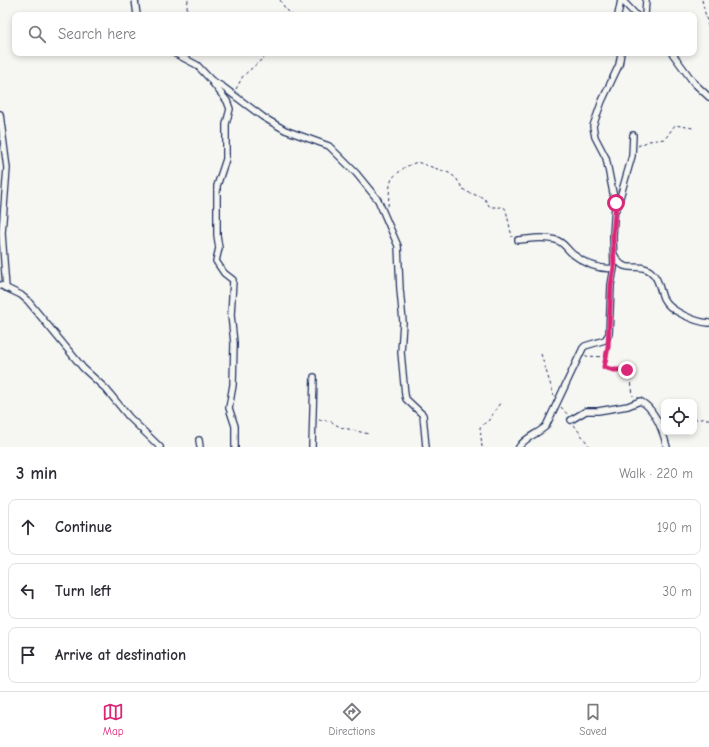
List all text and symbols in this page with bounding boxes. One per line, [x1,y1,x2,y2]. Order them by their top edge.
search box [12,12,697,56]
icon: search [26,23,48,45]
text: Search here [58,25,136,43]
route start [607,194,625,212]
route end [618,361,636,379]
map controls [661,399,697,435]
button: locate [661,399,697,435]
text: 3 min [16,464,57,483]
text: Walk · 220 m [619,466,693,481]
icon: ahead [17,516,39,538]
text: Continue [55,518,112,536]
text: 190 m [657,520,692,535]
icon: left [17,580,39,602]
text: Turn left [55,582,111,600]
text: 30 m [662,584,692,599]
icon: arrive [17,644,39,666]
text: Arrive at destination [55,646,186,664]
tab: Map [102,701,124,738]
tab: Directions [328,701,375,738]
tab: Saved [579,701,607,738]

